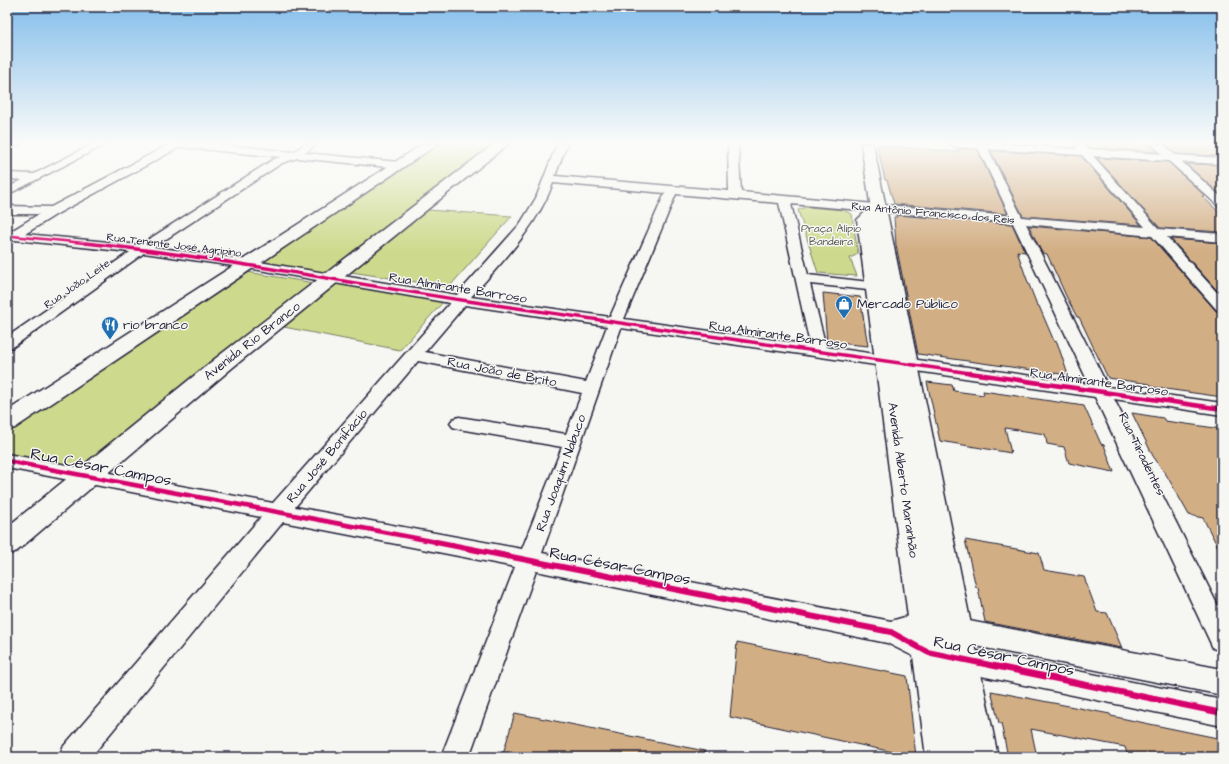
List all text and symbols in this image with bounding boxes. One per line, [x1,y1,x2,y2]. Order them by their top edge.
street label: Rua Antônio Francisco dos Reis [851,198,1016,228]
park label: Praça Alípio Bandeira [801,221,862,249]
street label: Rua Tenente José Agripino [106,229,243,262]
street label: Rua João Leite [41,256,113,312]
street label: Rua Almirante Barroso [388,268,529,308]
shop icon: Mercado Público [834,294,854,319]
place label: Mercado Público [857,295,958,313]
street label: Avenida Rio Branco [200,297,305,384]
restaurant icon: rio branco [100,315,120,340]
place label: rio branco [123,316,188,334]
street label: Rua Almirante Barroso [708,316,849,354]
street label: Rua João de Brito [446,353,559,392]
street label: Rua Almirante Barroso [1029,363,1170,401]
street label: Avenida Alberto Maranhão [883,401,923,560]
street label: Rua José Bonifácio [282,405,372,507]
street label: Rua Tiradentes [1114,409,1170,499]
street label: Rua Joaquim Nabuco [531,411,591,534]
street label: Rua César Campos [29,443,173,491]
street label: Rua César Campos [548,542,692,590]
street label: Rua César Campos [932,630,1076,682]

